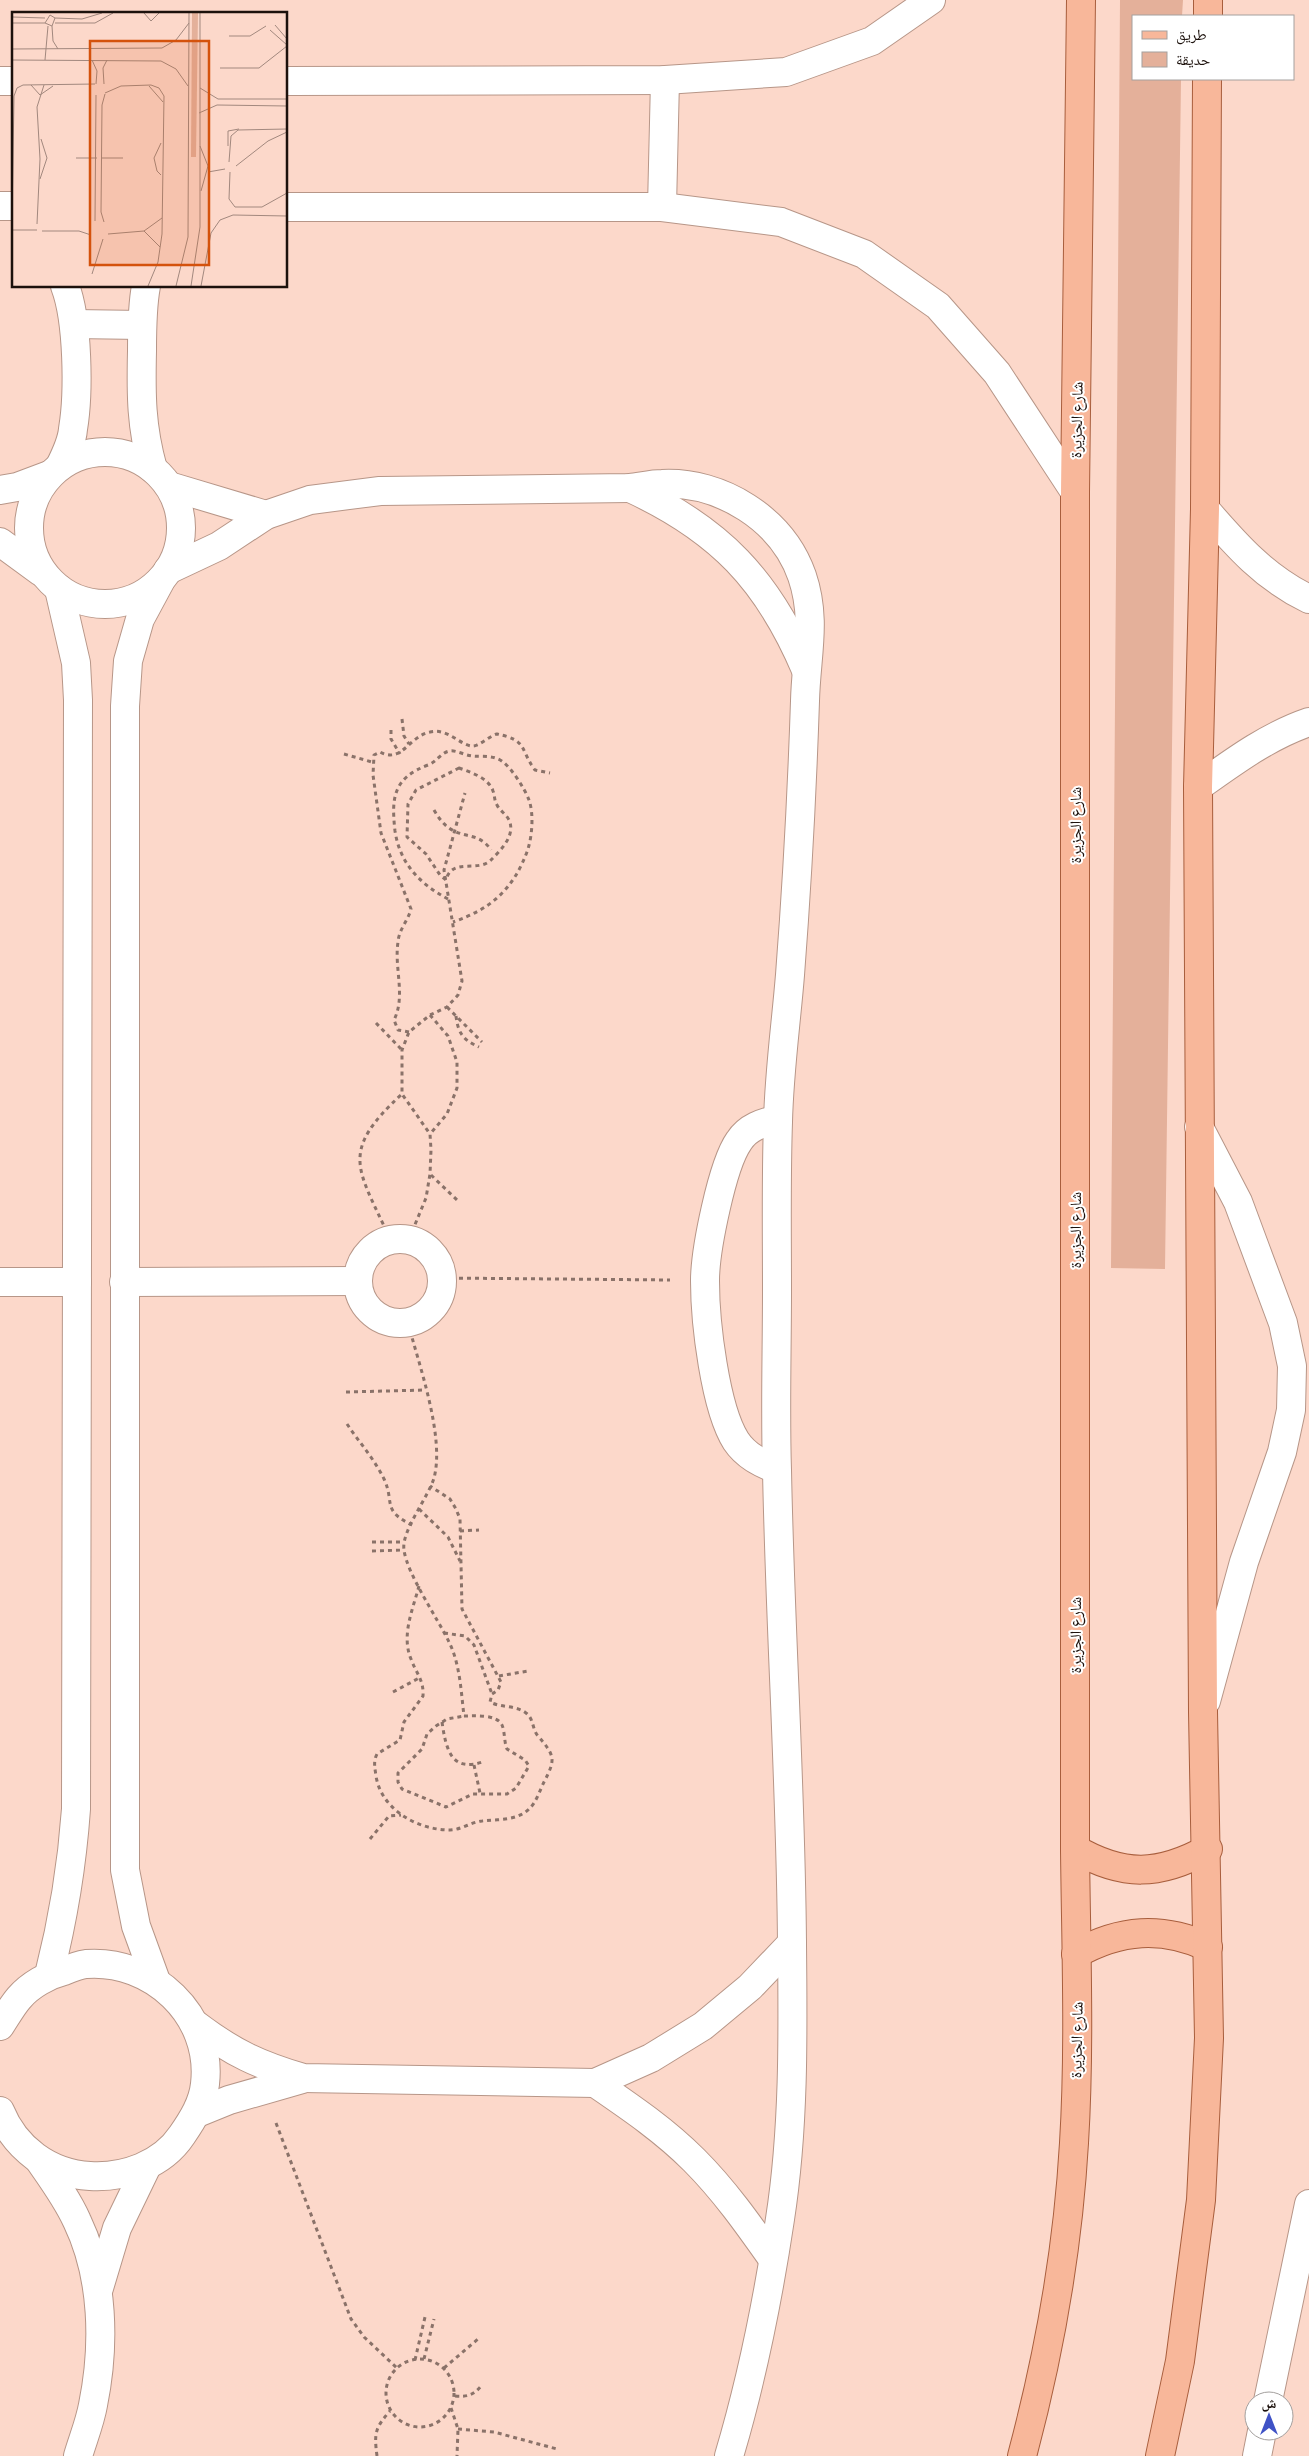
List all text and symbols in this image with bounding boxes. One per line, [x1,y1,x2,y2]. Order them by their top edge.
inset map [12,12,288,288]
legend [1132,15,1294,80]
text: طريق [1176,24,1207,50]
text: حديقة [1176,49,1211,75]
street label: شارع الجزيرة [1064,381,1093,459]
street label: شارع الجزيرة [1064,787,1091,863]
street label: شارع الجزيرة [1064,1192,1091,1268]
street label: شارع الجزيرة [1064,1597,1091,1673]
street label: شارع الجزيرة [1064,2001,1093,2079]
north arrow [1244,2391,1294,2441]
text: ش [1262,2393,1277,2417]

